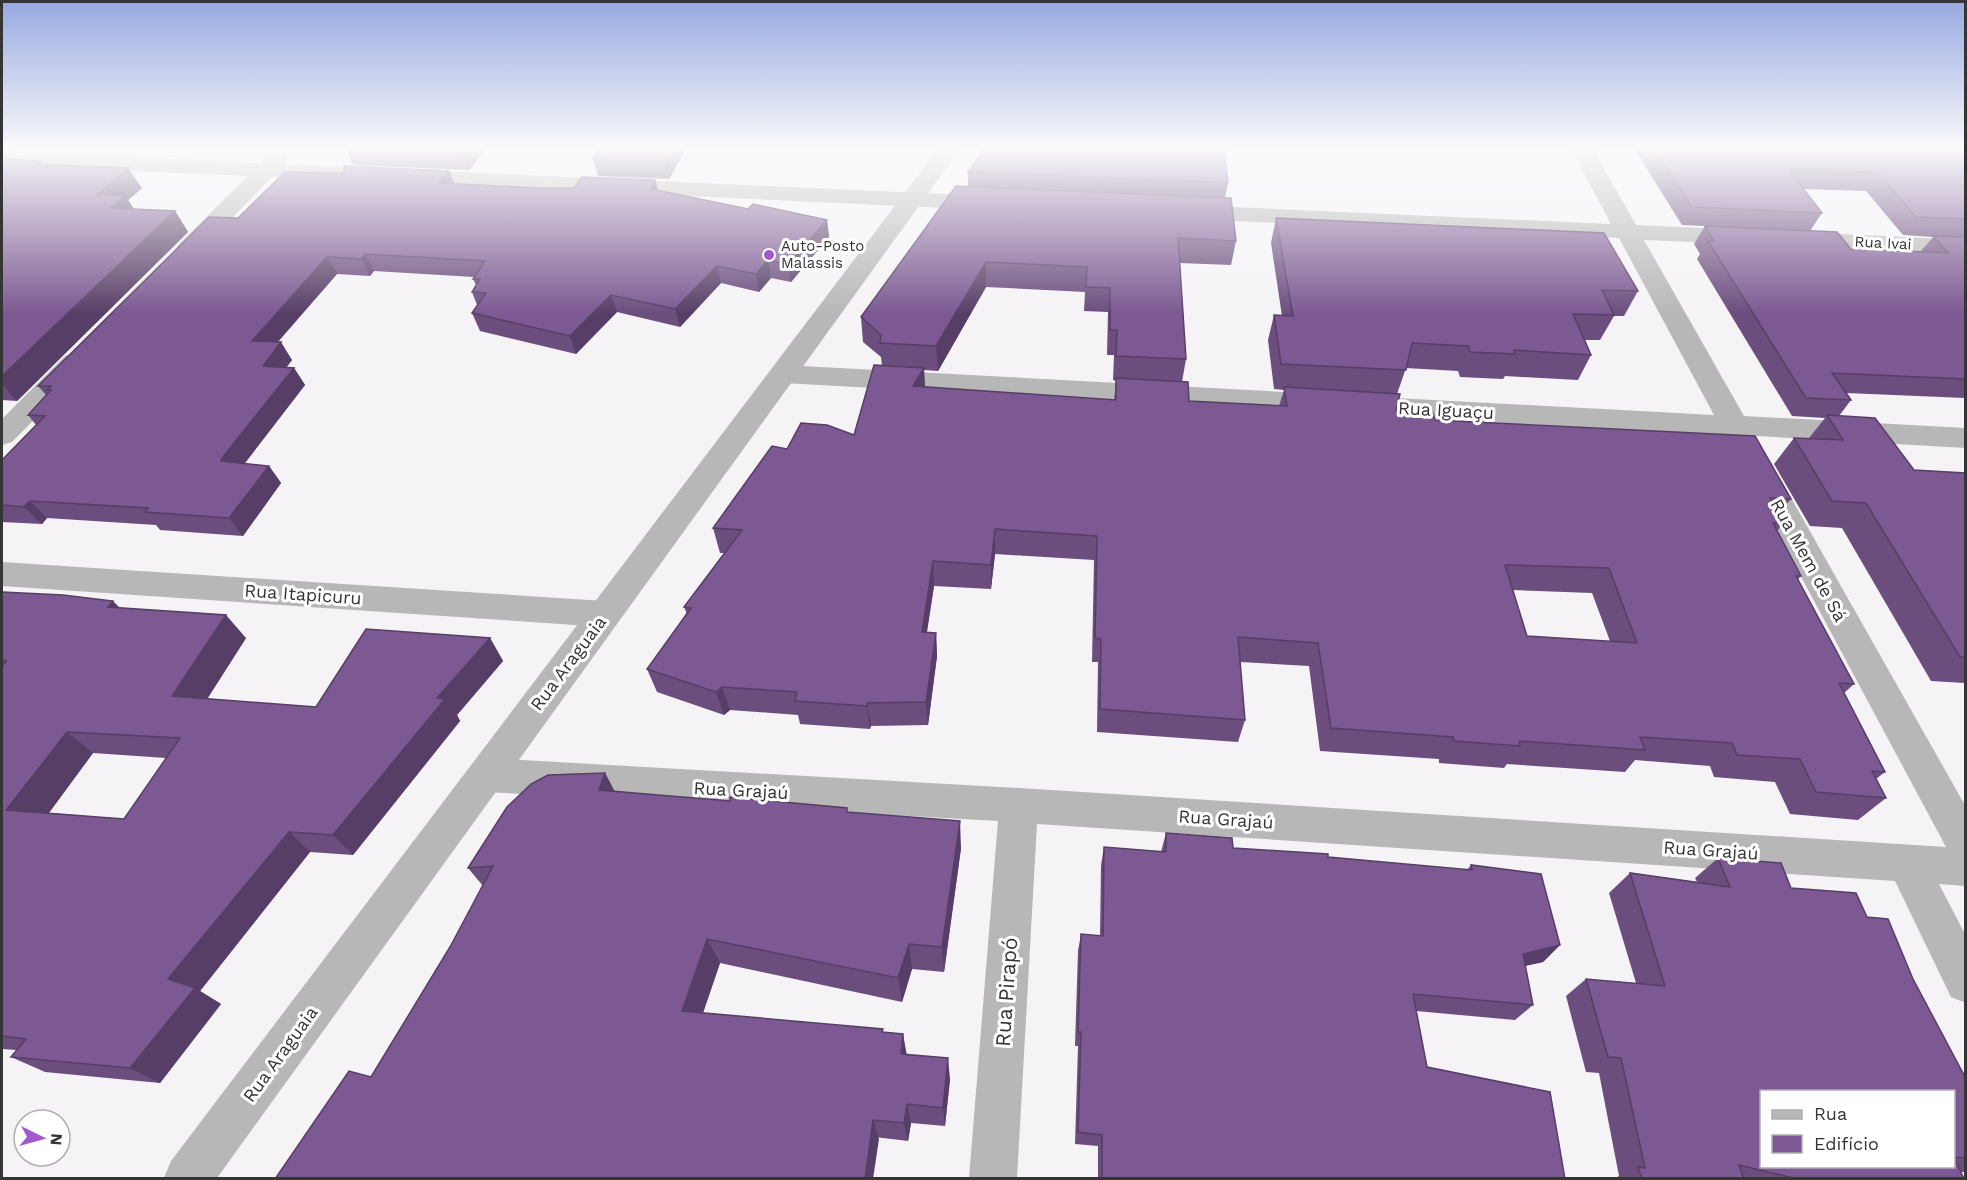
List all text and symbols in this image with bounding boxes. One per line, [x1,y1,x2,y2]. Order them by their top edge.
street label: Rua Ivai [1854,233,1912,253]
place label: Auto-Posto Malassis [781,237,864,272]
marker: Auto-Posto Malassis [762,248,776,262]
street label: Rua Iguaçu [1398,397,1494,423]
street label: Rua Mem de Sá [1767,495,1851,625]
street label: Rua Itapicuru [244,579,362,609]
street label: Rua Araguaia [526,612,610,714]
street label: Rua Grajaú [693,777,789,803]
street label: Rua Grajaú [1178,805,1274,833]
street label: Rua Grajaú [1663,836,1759,864]
street label: Rua Pirapó [990,936,1022,1048]
street label: Rua Araguaia [238,1002,322,1106]
legend [1760,1090,1955,1168]
text: Rua [1814,1103,1847,1124]
north arrow [12,1108,72,1168]
text: N [46,1133,66,1146]
text: Edifício [1814,1133,1879,1154]

